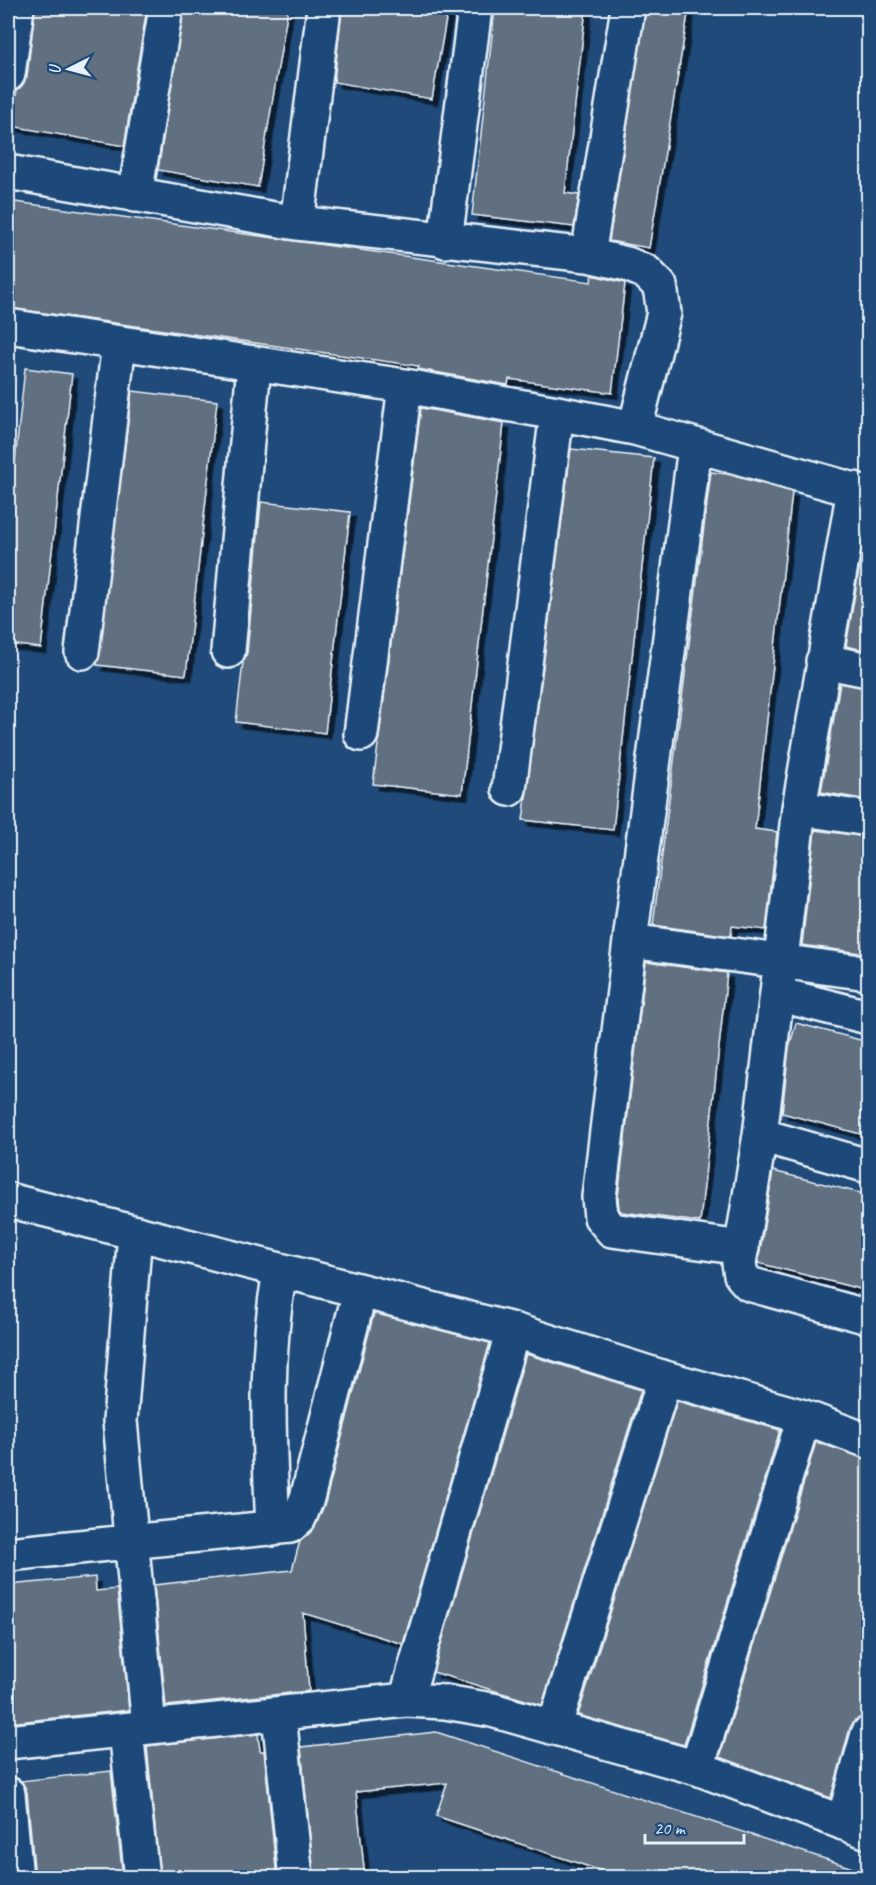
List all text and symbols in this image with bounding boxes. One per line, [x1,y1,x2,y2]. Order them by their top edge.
north arrow [39,39,99,99]
text: U [44,62,65,75]
scale bar [645,1807,744,1845]
text: 20 m [654,1817,687,1839]

